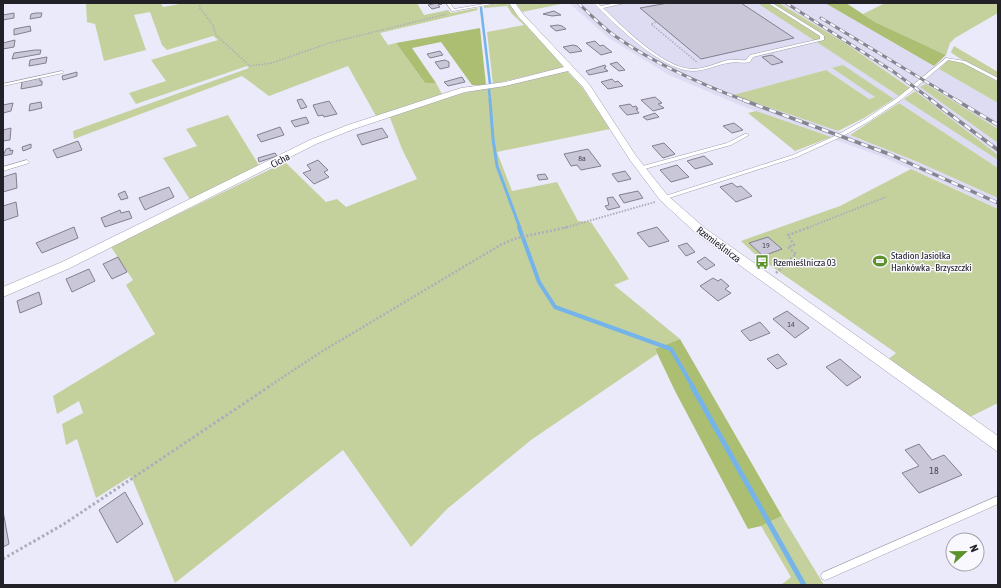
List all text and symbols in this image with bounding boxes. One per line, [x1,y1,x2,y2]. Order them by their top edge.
street label: Cicha [269,151,292,170]
house number: 8a [578,154,586,163]
street label: Rzemieślnicza [694,224,743,265]
house number: 19 [762,241,770,250]
place label: Stadion Jasiołka Hankówka - Brzyszczki [891,250,972,273]
sports icon: Stadion Jasiołka Hankówka - Brzyszczki [872,253,888,269]
bus stop icon: Rzemieślnicza 03 [754,254,770,270]
place label: Rzemieślnicza 03 [773,257,836,268]
house number: 14 [787,320,795,329]
house number: 18 [929,465,939,476]
north arrow [945,532,985,572]
text: N [967,543,981,554]

